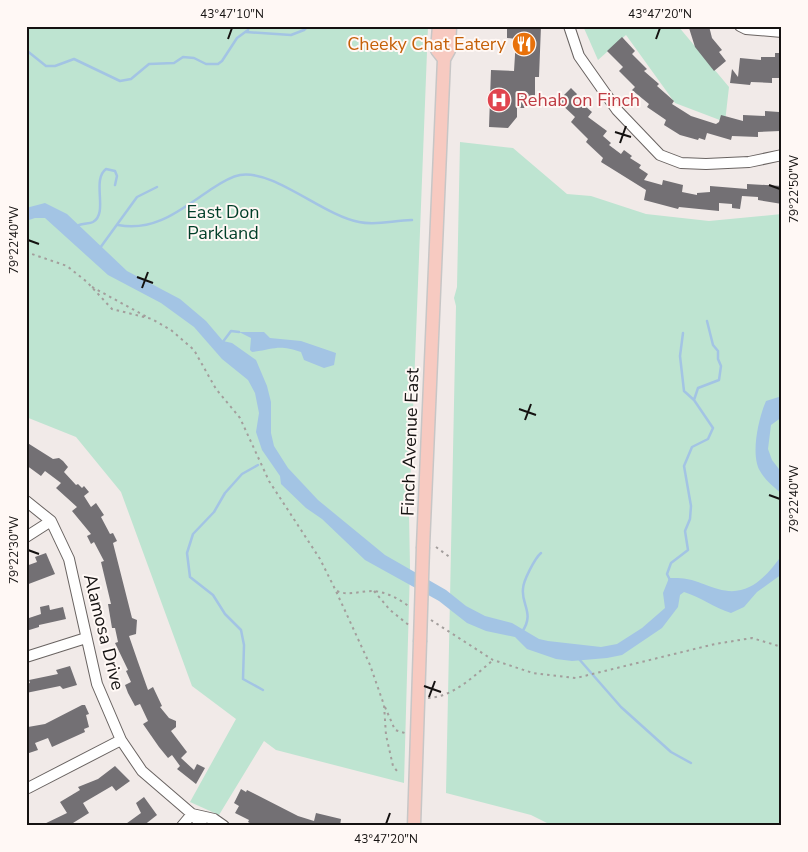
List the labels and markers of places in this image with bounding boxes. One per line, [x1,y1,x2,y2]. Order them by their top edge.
restaurant icon: Cheeky Chat Eatery [511,31,537,57]
place label: Cheeky Chat Eatery [347,32,507,56]
hospital icon: Rehab on Finch [486,87,512,113]
place label: Rehab on Finch [516,88,640,112]

